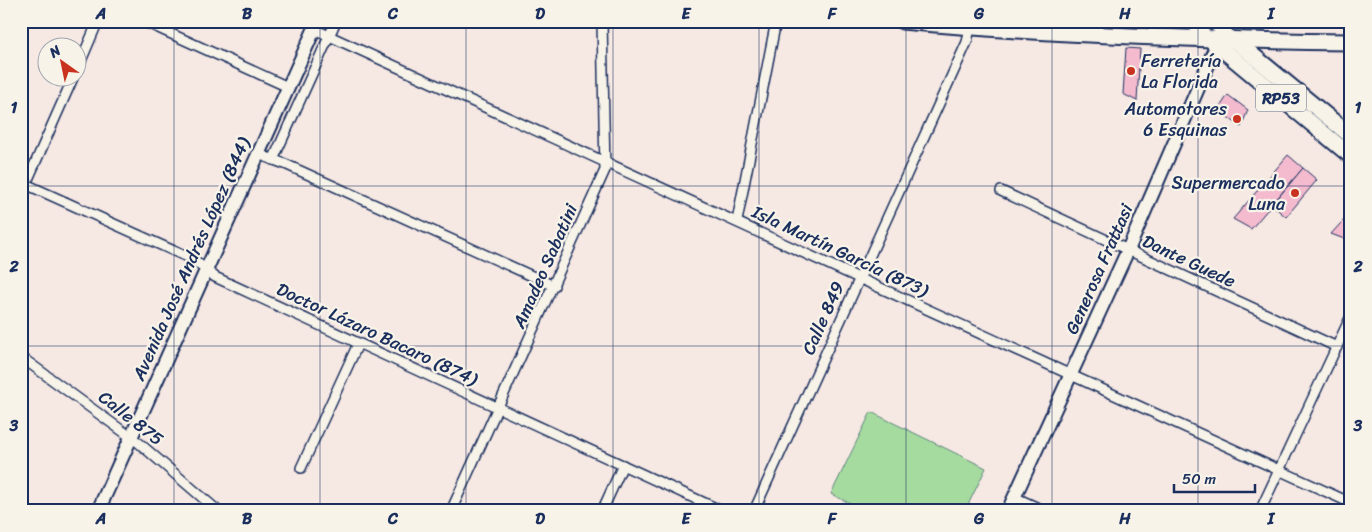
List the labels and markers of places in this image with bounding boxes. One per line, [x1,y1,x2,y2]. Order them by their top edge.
place label: Ferretería La Florida [1141,45,1221,98]
marker: Ferretería La Florida [1125,65,1137,77]
place label: Automotores 6 Esquinas [1123,93,1228,146]
marker: Automotores 6 Esquinas [1231,113,1243,125]
place label: Supermercado Luna [1171,167,1286,220]
marker: Supermercado Luna [1289,187,1301,199]

